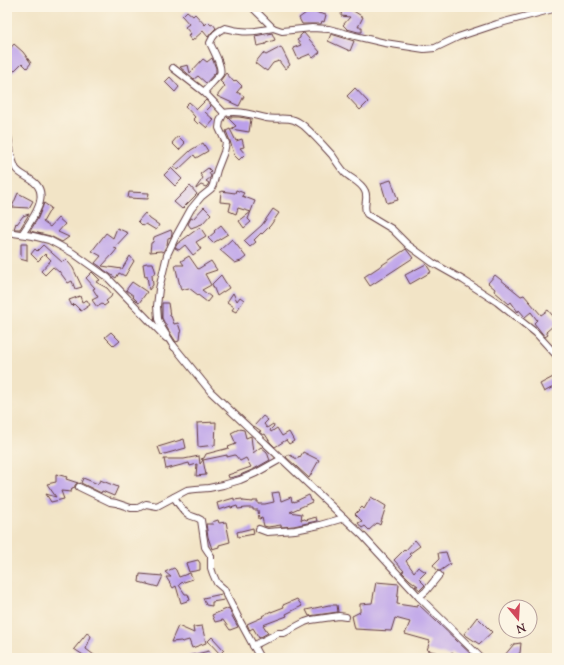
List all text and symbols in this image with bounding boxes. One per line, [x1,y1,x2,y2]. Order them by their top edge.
north arrow [498,599,538,639]
text: N [514,618,528,637]

